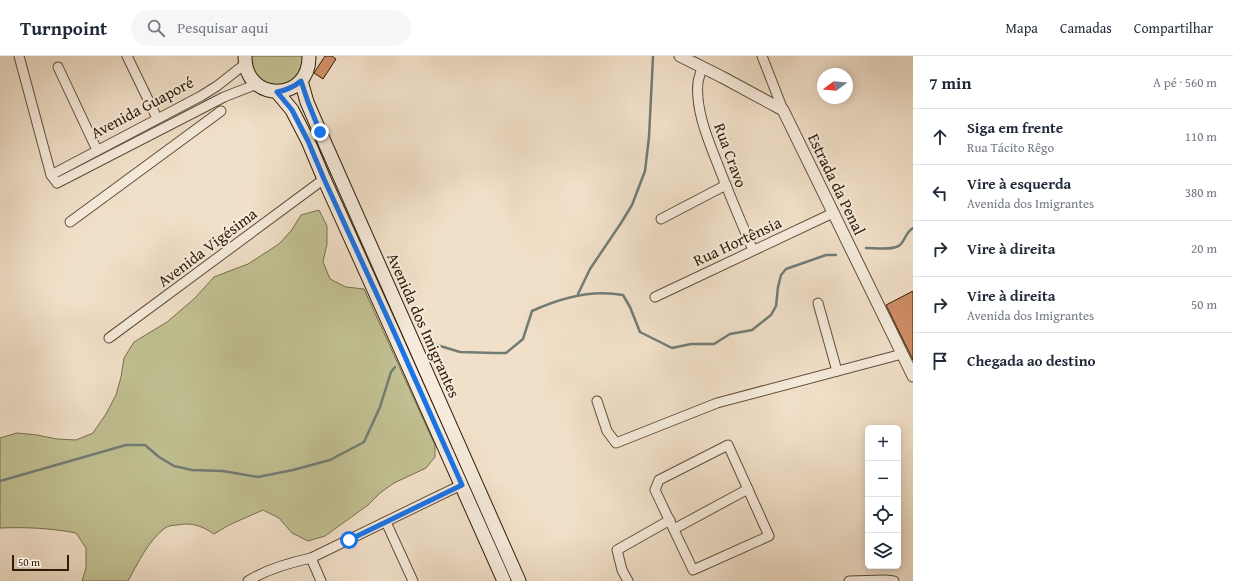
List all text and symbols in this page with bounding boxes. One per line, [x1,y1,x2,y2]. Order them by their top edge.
search box [131,10,411,46]
text: Turnpoint [20,14,107,42]
icon: search [145,17,167,39]
text: Pesquisar aqui [177,17,268,38]
text: Mapa [1006,18,1038,38]
text: Camadas [1060,18,1112,38]
text: Compartilhar [1134,18,1213,38]
north arrow [817,68,853,104]
street label: Avenida Guaporé [86,70,198,144]
text: 7 min [929,70,971,95]
text: A pé · 560 m [1153,73,1217,92]
text: Siga em frente [967,117,1063,138]
street label: Rua Cravo [708,119,754,191]
route end [311,123,329,141]
icon: ahead [929,126,951,148]
text: 110 m [1185,127,1217,146]
street label: Estrada da Penal [802,129,872,239]
text: Rua Tácito Rêgo [967,138,1054,157]
text: Vire à esquerda [967,173,1071,194]
icon: left [929,182,951,204]
text: 380 m [1185,183,1217,202]
text: Avenida dos Imigrantes [967,194,1094,213]
street label: Avenida Vigésima [152,201,262,292]
street label: Rua Hortênsia [689,210,785,272]
icon: right [929,238,951,260]
text: Vire à direita [967,238,1055,259]
text: 20 m [1191,239,1217,258]
street label: Avenida dos Imigrantes [381,249,467,401]
text: Vire à direita [967,285,1055,306]
icon: right [929,294,951,316]
text: 50 m [1191,295,1217,314]
text: Avenida dos Imigrantes [967,306,1094,325]
icon: arrive [929,350,951,372]
text: Chegada ao destino [967,350,1095,371]
map controls [865,425,901,569]
button: + [865,425,901,461]
button: − [865,461,901,497]
button: locate [865,497,901,533]
route start [340,531,358,549]
button: layers [865,533,901,569]
scale bar [12,553,69,572]
text: 50 m [18,554,40,570]

